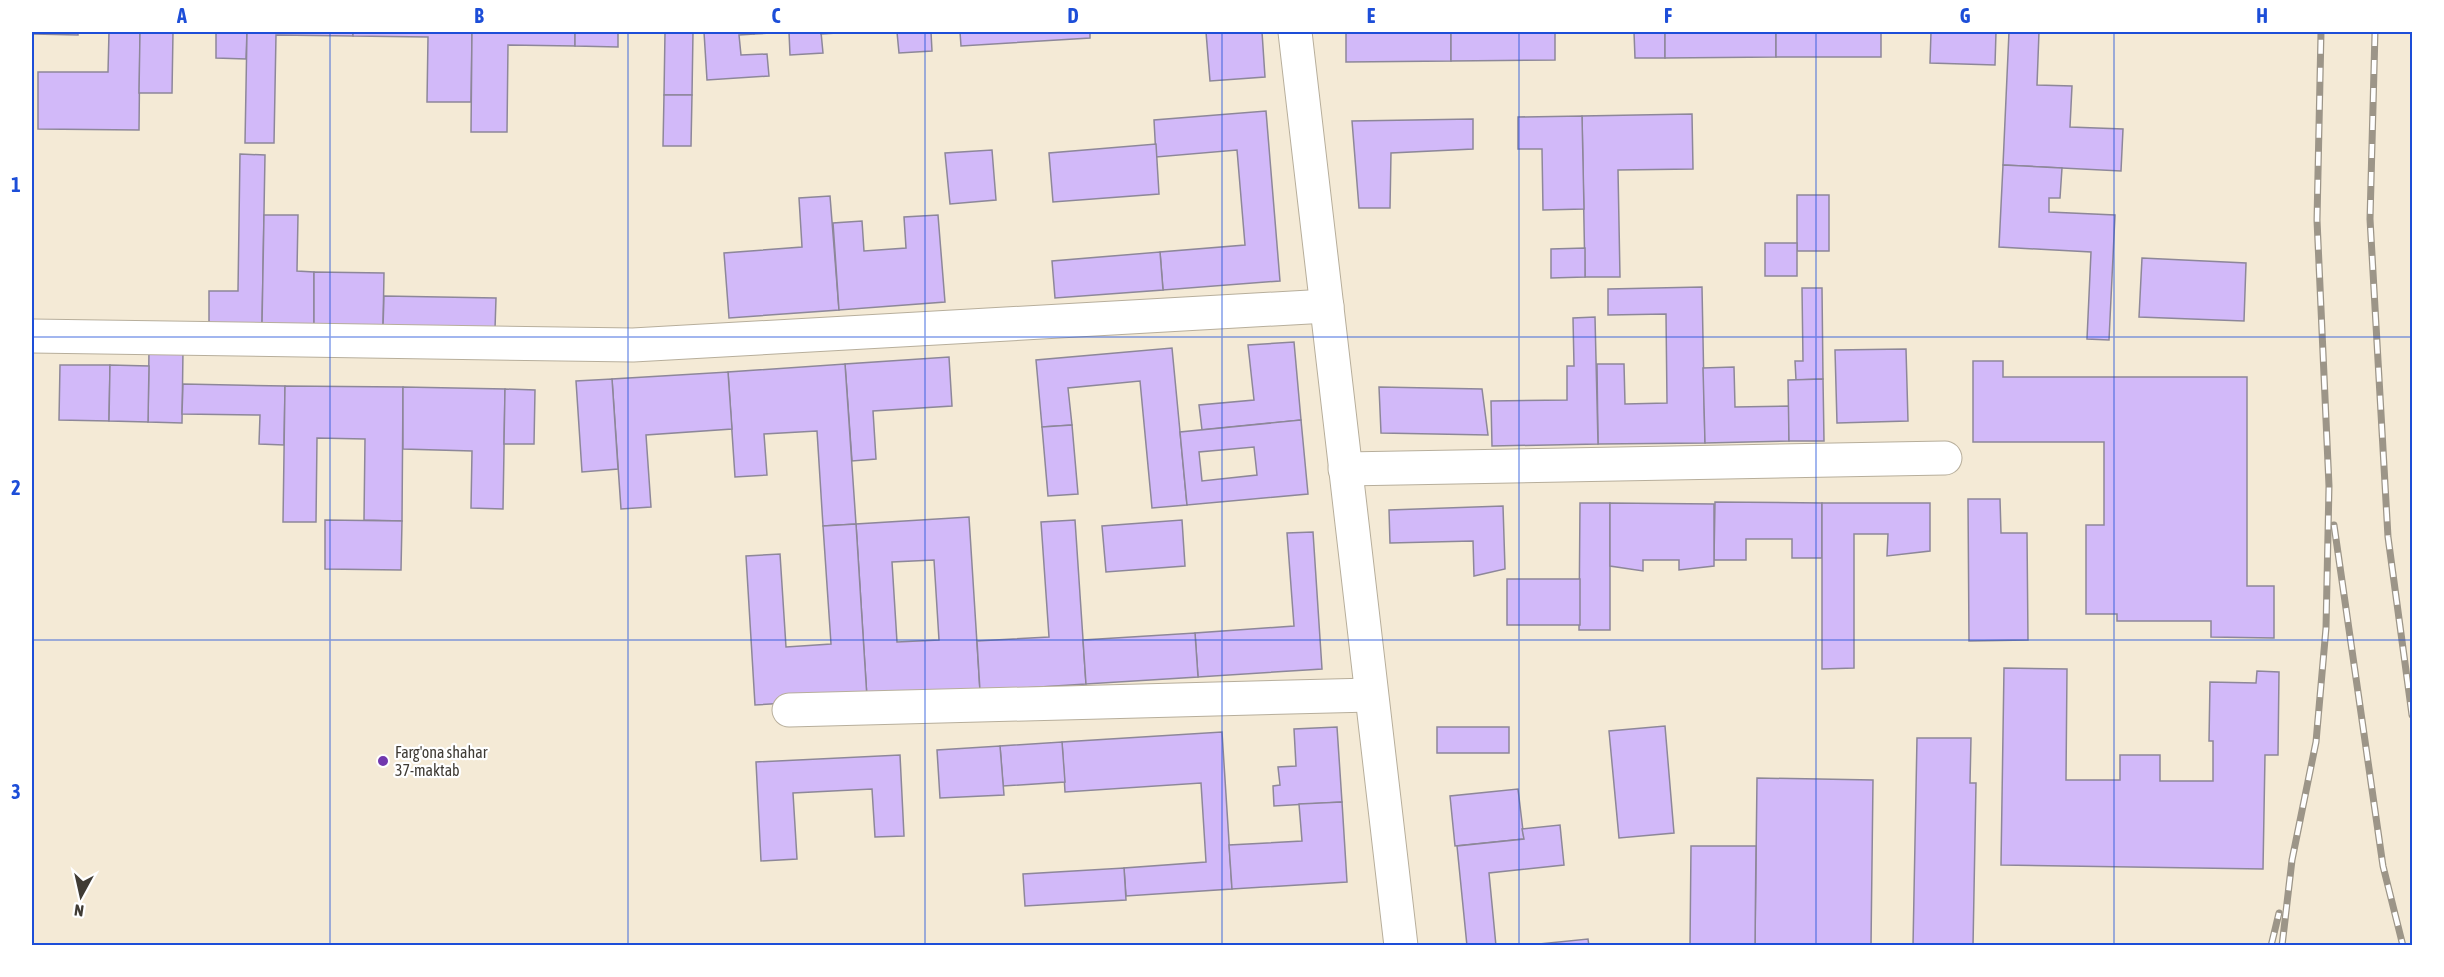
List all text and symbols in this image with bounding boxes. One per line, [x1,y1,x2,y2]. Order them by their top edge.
text: A [176,4,187,27]
text: B [474,4,484,27]
text: C [772,4,781,27]
text: D [1067,4,1079,27]
text: E [1367,4,1376,27]
text: F [1664,4,1672,27]
text: G [1960,4,1971,27]
text: H [2256,4,2268,27]
text: 1 [11,173,21,196]
text: 2 [11,476,21,499]
place label: Farg'ona shahar 37-maktab [395,743,488,779]
marker: Farg'ona shahar 37-maktab [376,754,390,768]
text: 3 [11,780,21,803]
north arrow [51,866,111,926]
text: N [73,901,85,920]

